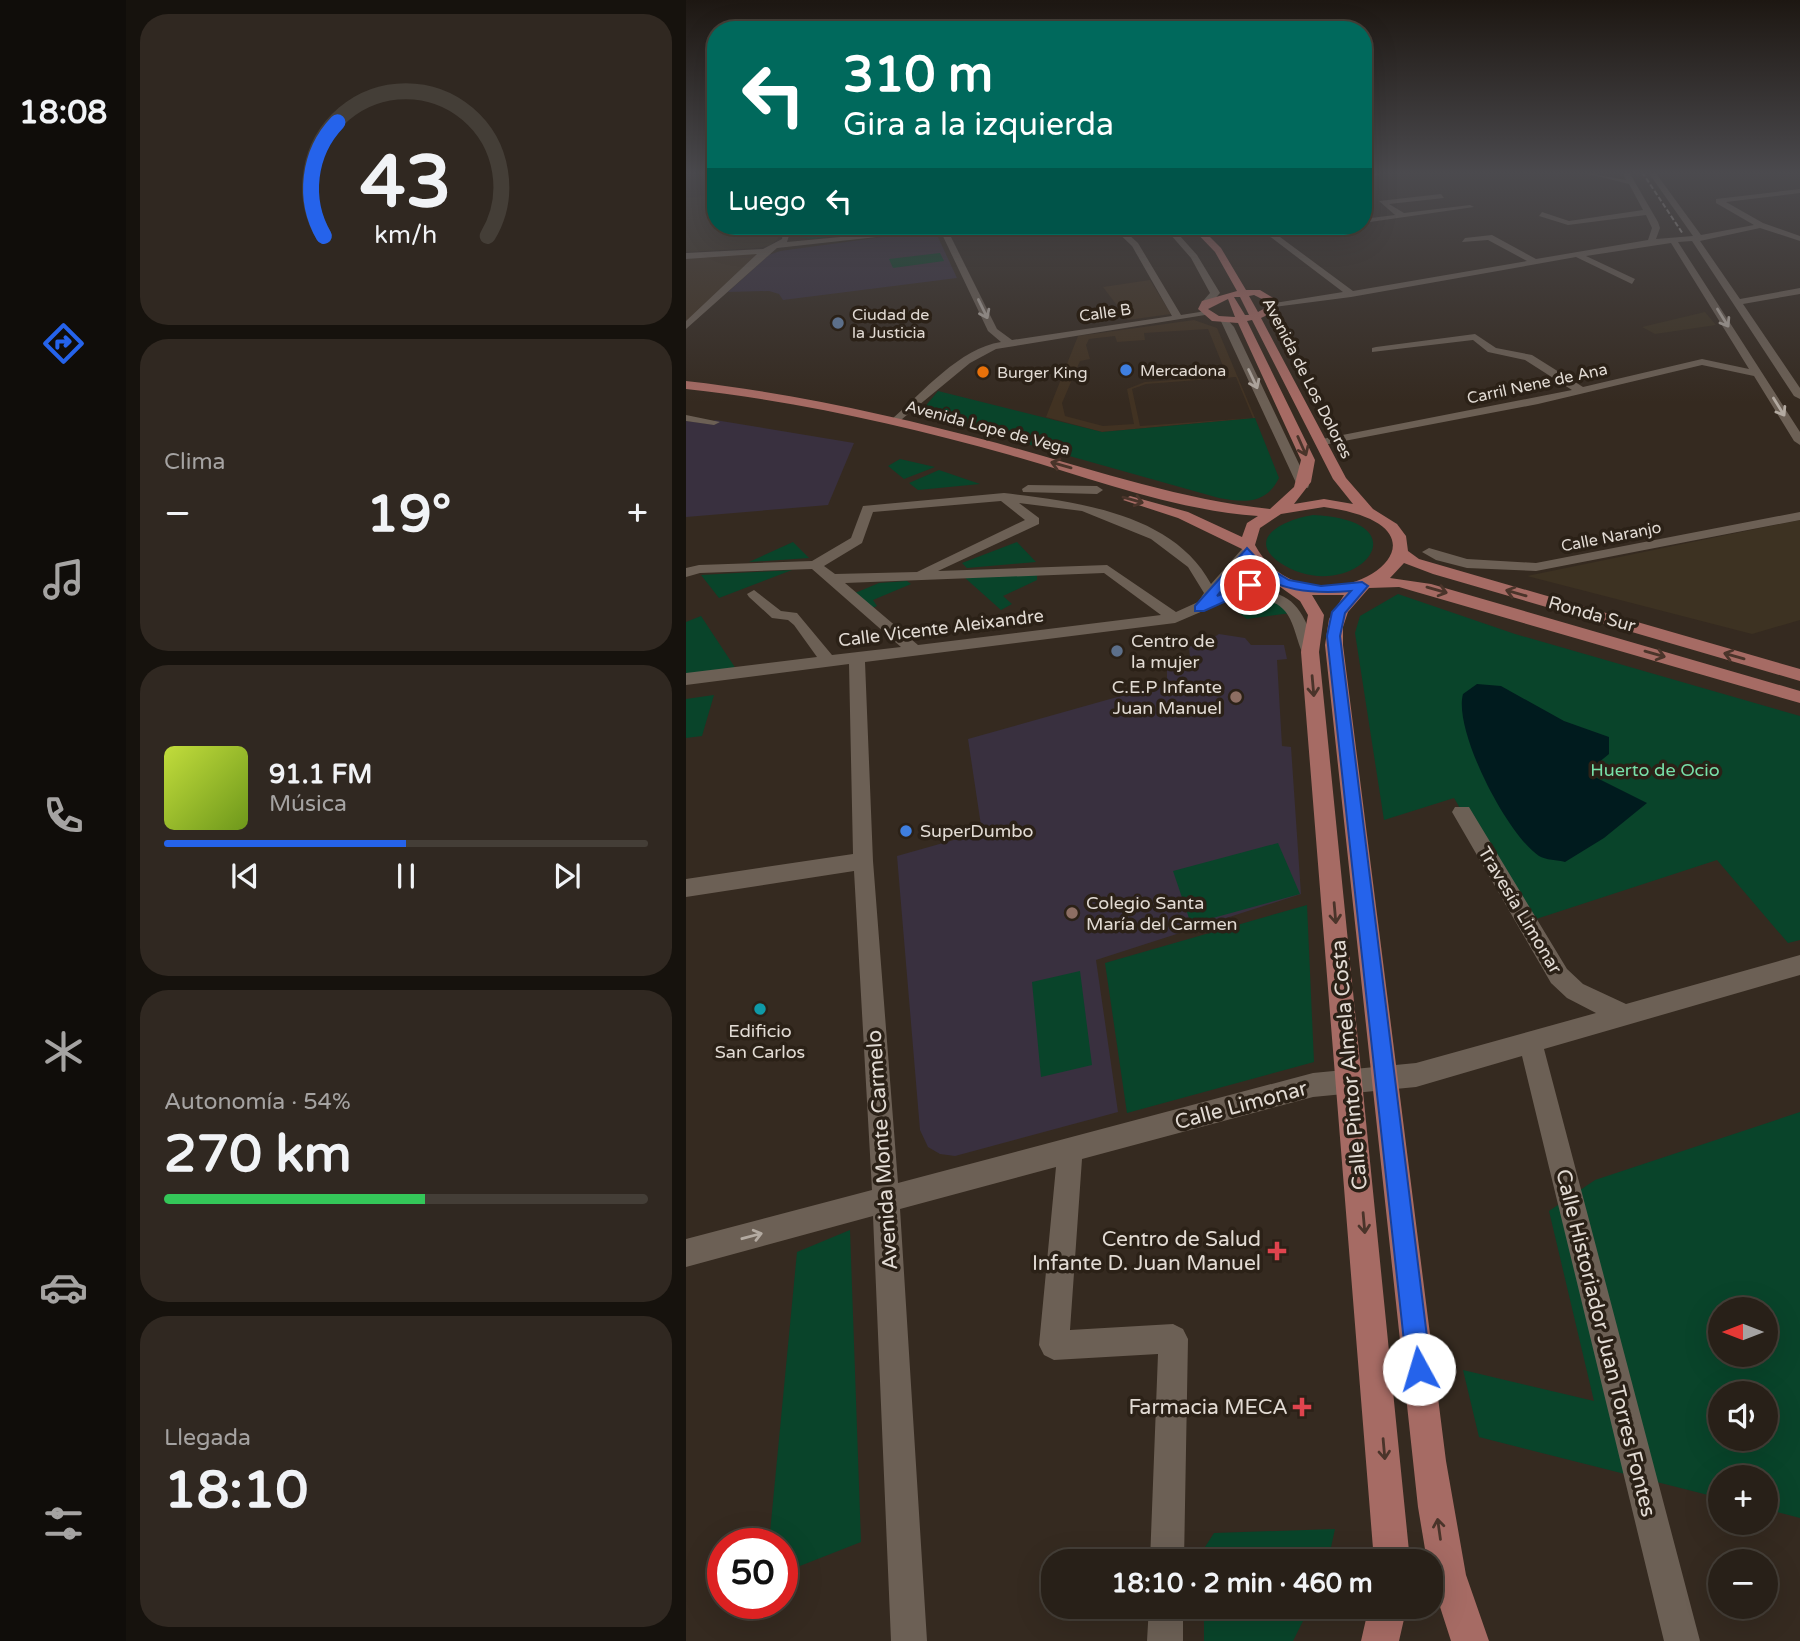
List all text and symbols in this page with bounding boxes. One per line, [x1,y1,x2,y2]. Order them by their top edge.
text: 310 m [843,46,993,105]
icon: left [728,49,819,140]
text: 18:08 [19,94,107,132]
text: Gira a la izquierda [843,106,1114,144]
text: 43 [360,139,452,227]
icon: left [820,182,858,220]
text: Luego [728,186,806,217]
text: km/h [375,220,437,250]
street label: Avenida de Los Dolores [1258,295,1356,462]
one-way arrow [976,299,990,319]
street label: Calle B [1078,299,1132,327]
place label: Ciudad de la Justicia [852,305,929,343]
one-way arrow [1716,308,1730,328]
marker: Ciudad de la Justicia [830,315,846,331]
icon: directions [39,319,88,368]
street label: Carril Nene de Ana [1465,359,1609,409]
place label: Mercadona [1140,361,1226,381]
marker: Mercadona [1118,362,1134,378]
place label: Burger King [997,363,1088,383]
marker: Burger King [975,364,991,380]
one-way arrow [1247,368,1261,389]
street label: Avenida Lope de Vega [903,396,1072,460]
one-way arrow [1771,397,1786,416]
one-way arrow [1296,435,1309,456]
text: Clima [164,448,225,476]
one-way arrow [1050,458,1072,471]
text: 19° [366,483,451,546]
text: − [164,491,191,537]
text: + [627,491,648,537]
one-way arrow [1122,495,1144,508]
street label: Calle Naranjo [1559,517,1663,557]
icon: music [39,555,88,604]
pin [1220,555,1280,615]
icon: arrive [1231,566,1269,604]
one-way arrow [1426,585,1448,598]
one-way arrow [1505,586,1527,599]
street label: Ronda Sur [1546,591,1638,637]
street label: Calle Vicente Aleixandre [837,604,1045,652]
place label: Centro de la mujer [1131,630,1215,673]
marker: Centro de la mujer [1109,643,1125,659]
one-way arrow [1644,649,1666,662]
one-way arrow [1724,649,1746,662]
one-way arrow [1307,674,1320,697]
place label: C.E.P Infante Juan Manuel [1112,676,1222,719]
marker: C.E.P Infante Juan Manuel [1228,689,1244,705]
text: 91.1 FM [269,759,372,790]
park label: Huerto de Ocio [1590,759,1720,781]
text: Música [269,790,347,818]
icon: phone [39,791,88,840]
place label: SuperDumbo [920,820,1034,842]
marker: SuperDumbo [898,823,914,839]
street label: Travesía Limonar [1473,842,1567,978]
icon: previous [226,857,264,895]
icon: pause [387,857,425,895]
icon: next [548,857,586,895]
place label: Colegio Santa María del Carmen [1086,892,1238,935]
one-way arrow [1328,901,1341,923]
marker: Colegio Santa María del Carmen [1064,905,1080,921]
street label: Calle Pintor Almela Costa [1326,939,1373,1191]
marker: Edificio San Carlos [752,1001,768,1017]
place label: Edificio San Carlos [715,1020,805,1063]
icon: climate [39,1027,88,1076]
street label: Avenida Monte Carmelo [862,1029,903,1271]
street label: Calle Limonar [1172,1076,1310,1135]
text: Autonomía · 54% [164,1088,351,1116]
text: 270 km [164,1123,352,1186]
street label: Calle Historiador Juan Torres Fontes [1550,1167,1661,1520]
one-way arrow [1358,1211,1371,1234]
place label: Centro de Salud Infante D. Juan Manuel [1032,1227,1261,1276]
one-way arrow [740,1229,763,1242]
marker: Centro de Salud Infante D. Juan Manuel [1267,1241,1287,1261]
icon: car [39,1263,88,1312]
north arrow [1708,1297,1778,1367]
map controls [1708,1297,1778,1619]
position arrow [1382,1332,1456,1406]
button: sound [1708,1381,1778,1451]
place label: Farmacia MECA [1128,1395,1288,1420]
marker: Farmacia MECA [1294,1399,1310,1415]
text: Llegada [164,1424,251,1452]
one-way arrow [1378,1438,1391,1460]
text: 18:10 [164,1459,308,1522]
button: + [1708,1465,1778,1535]
icon: filters [39,1499,88,1548]
one-way arrow [1432,1518,1445,1540]
speed limit sign: 50 [707,1528,798,1619]
button: − [1708,1549,1778,1619]
text: 18:10 · 2 min · 460 m [1111,1568,1373,1599]

